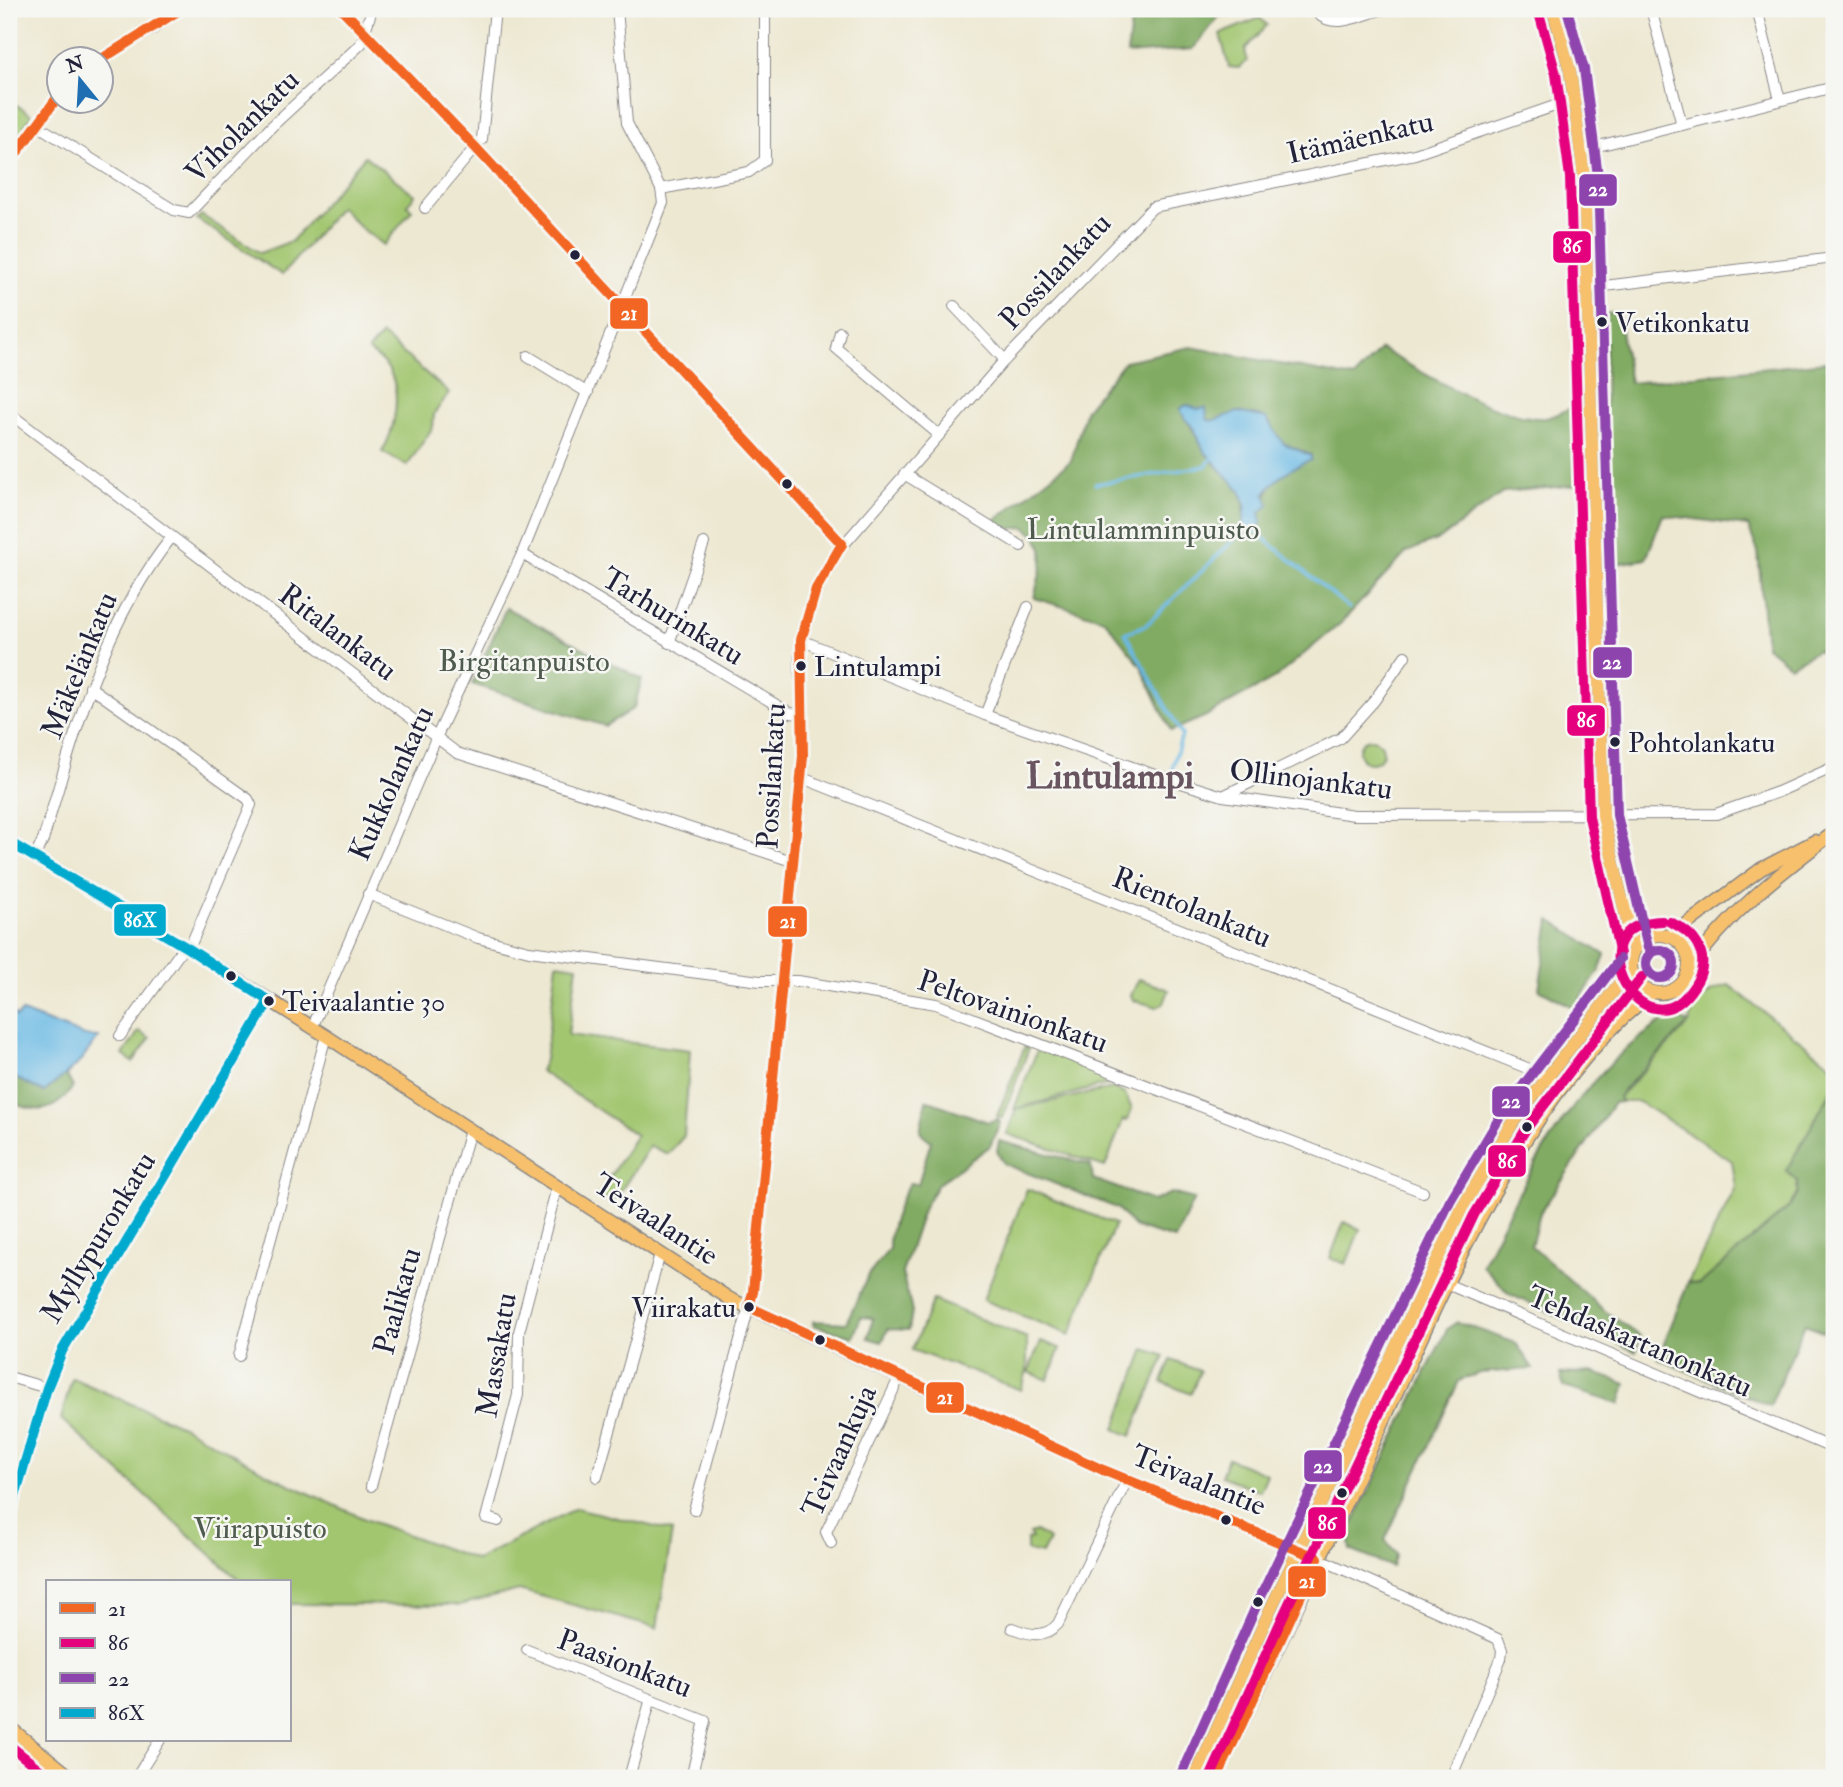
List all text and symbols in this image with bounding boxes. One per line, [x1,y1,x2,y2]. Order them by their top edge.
north arrow [46,46,116,116]
text: N [62,50,88,79]
street label: Viholankatu [178,62,307,191]
street label: Itämäenkatu [1283,103,1437,172]
line badge: 22 [1578,173,1618,207]
text: 22 [1588,178,1608,202]
street label: Possilankatu [992,205,1119,338]
line badge: 86 [1552,230,1592,264]
text: 86 [1563,235,1583,259]
unlabelled marker [568,248,582,262]
line badge: 21 [609,297,649,330]
text: 21 [621,302,637,326]
place label: Vetikonkatu [1615,306,1750,341]
marker: Vetikonkatu [1595,315,1609,329]
unlabelled marker [780,477,794,491]
park label: Lintulamminpuisto [1026,511,1260,548]
street label: Tarhurinkatu [595,559,751,673]
street label: Ritalankatu [271,576,404,689]
street label: Mäkelänkatu [33,586,126,744]
park label: Birgitanpuisto [438,643,610,680]
line badge: 22 [1592,646,1633,679]
place label: Lintulampi [814,650,941,685]
text: 22 [1602,651,1622,675]
marker: Lintulampi [794,659,808,673]
street label: Kukkolankatu [341,700,442,866]
street label: Possilankatu [749,702,794,850]
line badge: 86 [1566,704,1606,737]
text: 86 [1577,709,1597,733]
place label: Pohtolankatu [1628,726,1775,761]
marker: Pohtolankatu [1608,735,1622,749]
street label: Ollinojankatu [1227,751,1395,808]
district label: Lintulampi [1026,753,1194,800]
street label: Rientolankatu [1107,859,1277,956]
line badge: 86X [113,903,167,937]
line badge: 21 [767,905,808,938]
text: 86X [123,909,157,933]
text: 21 [780,910,796,934]
street label: Peltovainionkatu [913,962,1113,1061]
unlabelled marker [224,969,238,983]
place label: Teivaalantie 30 [282,985,445,1020]
marker: Teivaalantie 30 [262,994,276,1008]
line badge: 22 [1491,1085,1531,1118]
text: 22 [1501,1090,1521,1114]
unlabelled marker [1520,1120,1534,1134]
line badge: 86 [1487,1144,1527,1178]
street label: Myllypuronkatu [33,1145,164,1330]
text: 86 [1498,1150,1518,1174]
street label: Teivaalantie [586,1165,725,1274]
street label: Paalikatu [366,1244,429,1358]
street label: Tehdaskartanonkatu [1522,1277,1758,1406]
street label: Massakatu [468,1290,525,1420]
place label: Viirakatu [631,1291,736,1326]
marker: Viirakatu [742,1300,756,1314]
unlabelled marker [813,1333,827,1347]
street label: Teivaankuja [794,1379,885,1523]
line badge: 21 [925,1381,965,1414]
text: 21 [937,1386,953,1410]
street label: Teivaalantie [1126,1437,1271,1524]
line badge: 22 [1303,1449,1343,1483]
text: 22 [1313,1455,1333,1479]
unlabelled marker [1335,1486,1349,1500]
line badge: 86 [1307,1506,1347,1540]
park label: Viirapuisto [193,1510,327,1547]
text: 86 [1318,1512,1338,1536]
unlabelled marker [1219,1513,1233,1527]
line badge: 21 [1287,1565,1327,1598]
text: 21 [1299,1570,1315,1594]
legend [46,1580,290,1742]
unlabelled marker [1251,1595,1265,1609]
text: 21 [108,1596,126,1623]
street label: Paasionkatu [552,1621,697,1706]
text: 86 [108,1630,130,1657]
text: 22 [108,1666,129,1693]
text: 86X [108,1700,145,1727]

